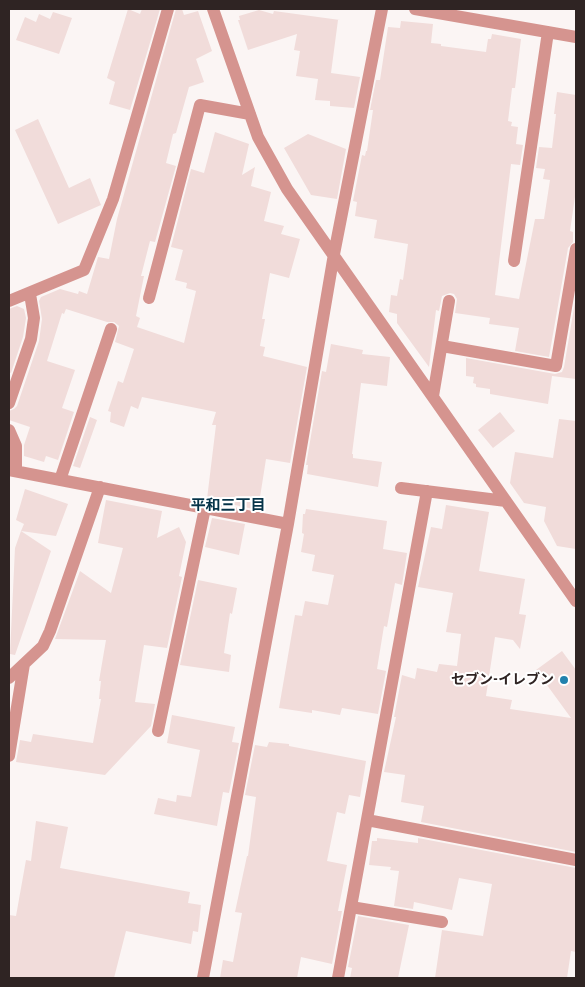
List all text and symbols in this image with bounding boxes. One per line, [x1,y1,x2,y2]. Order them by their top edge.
district label: 平和三丁目 [191,497,265,515]
place label: セブン-イレブン [451,672,554,688]
marker: セブン-イレブン [558,674,570,686]

